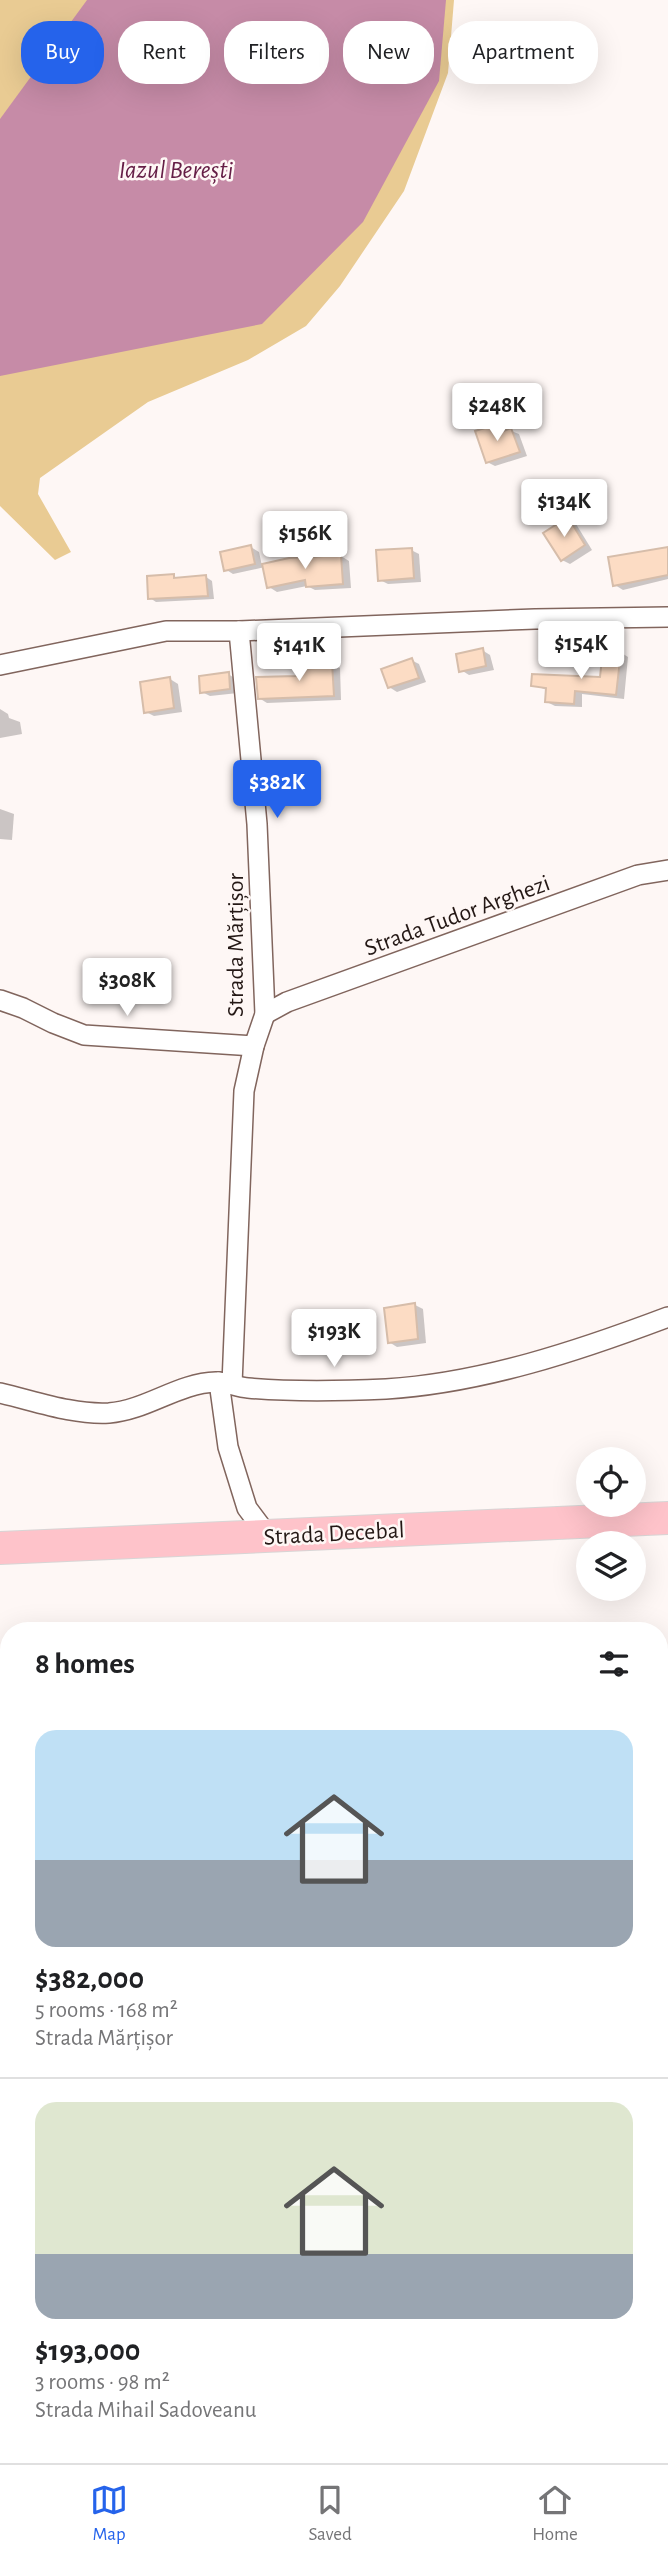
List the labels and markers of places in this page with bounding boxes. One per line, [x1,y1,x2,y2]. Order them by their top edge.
pin: $248K [448,384,546,443]
pin: $134K [515,480,613,539]
pin: $156K [256,512,354,571]
pin: $154K [532,622,630,681]
pin: $141K [250,624,348,683]
pin: $382K [228,760,326,820]
pin: $308K [78,958,176,1018]
pin: $193K [285,1310,383,1369]

